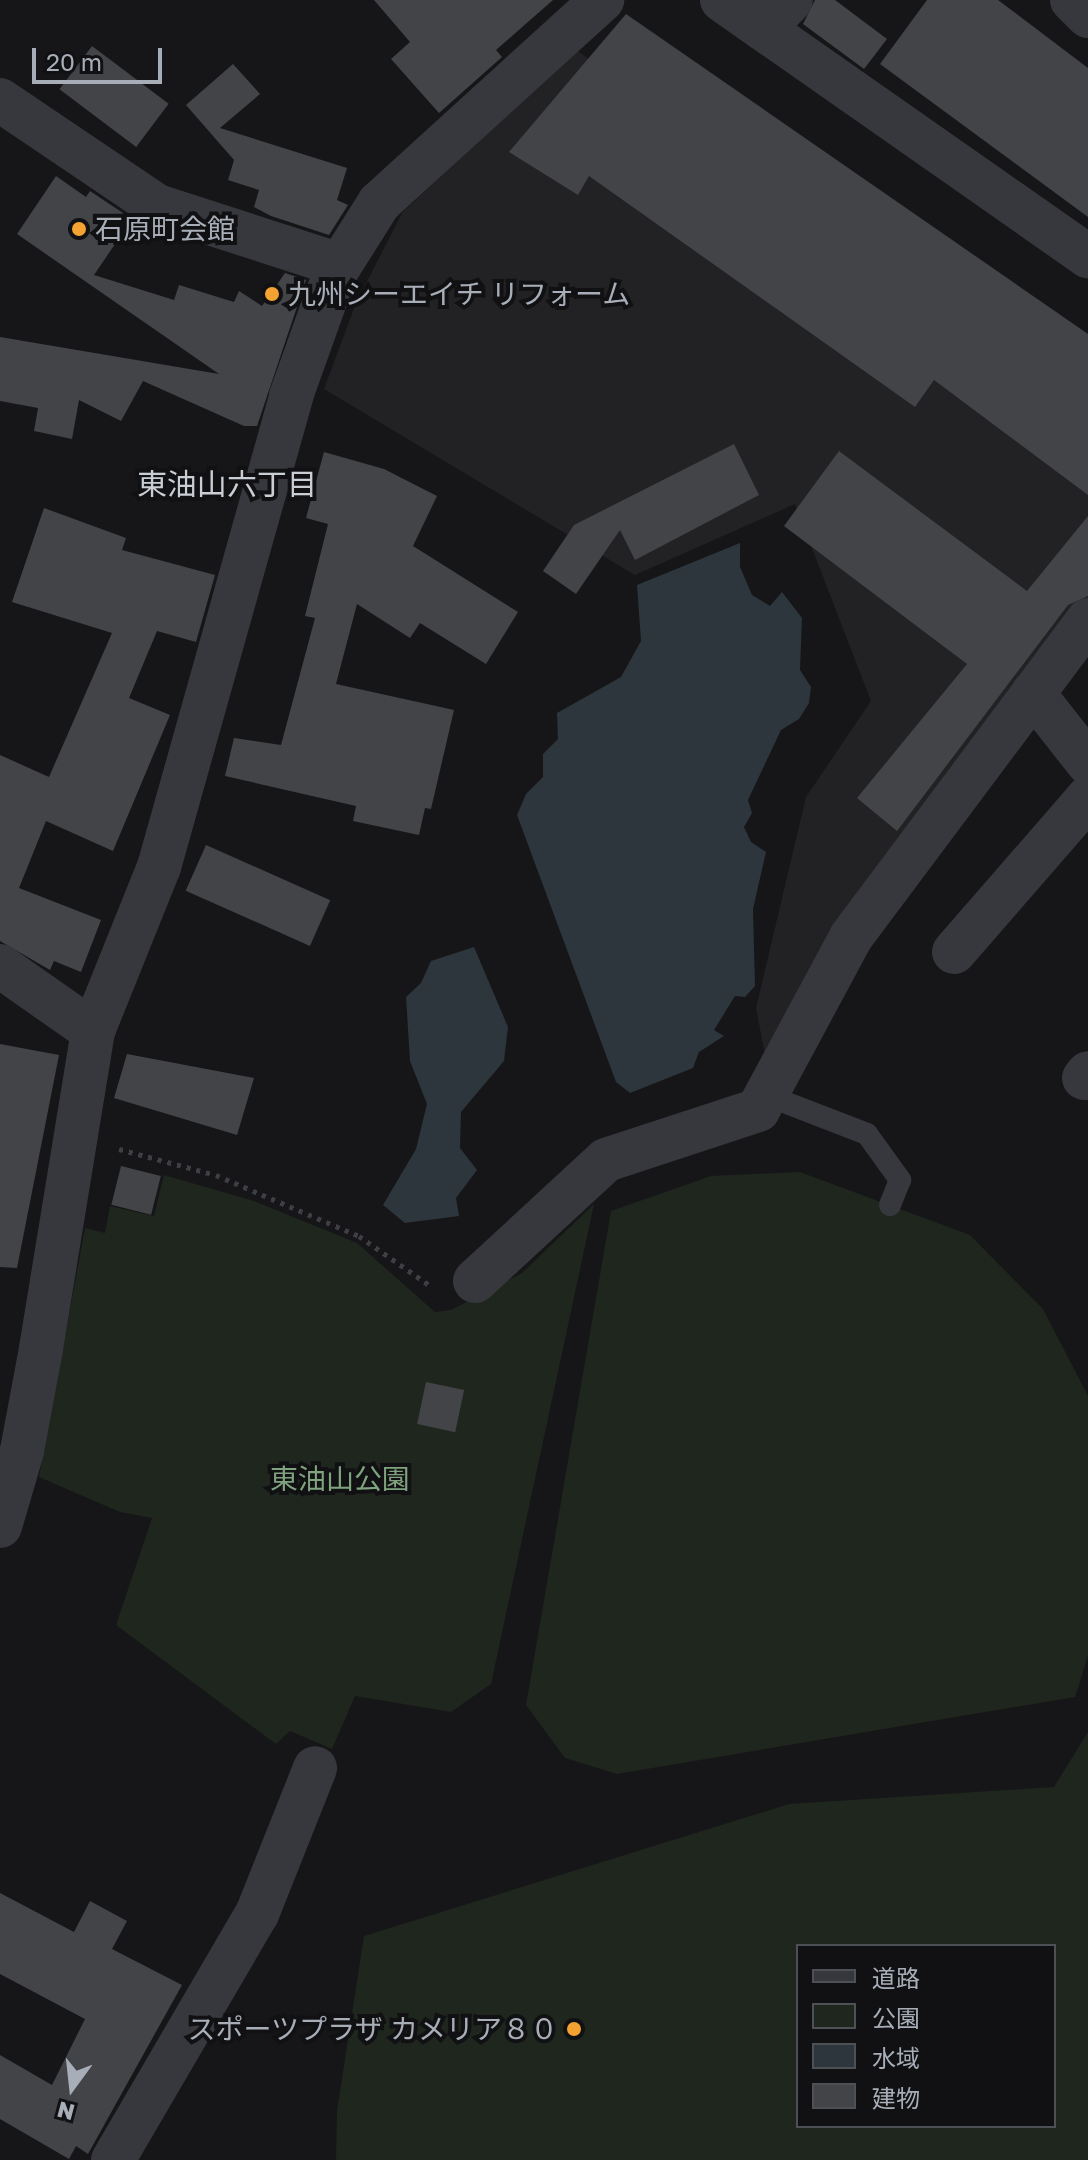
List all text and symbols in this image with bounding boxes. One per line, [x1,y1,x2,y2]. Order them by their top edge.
scale bar [36,32,166,82]
text: 20 m [46,47,102,76]
place label: 石原町会館 [95,212,235,246]
marker: 石原町会館 [70,220,88,238]
place label: 九州シーエイチ リフォーム [288,277,631,311]
marker: 九州シーエイチ リフォーム [263,285,281,303]
district label: 東油山六丁目 [137,466,317,502]
park label: 東油山公園 [270,1462,410,1496]
legend [796,1944,1056,2128]
text: 道路 [872,1963,920,1992]
text: 公園 [872,2003,920,2032]
place label: スポーツプラザ カメリア８０ [187,2012,558,2046]
marker: スポーツプラザ カメリア８０ [565,2020,583,2038]
text: 水域 [872,2043,920,2072]
north arrow [32,2048,112,2128]
text: 建物 [872,2083,920,2112]
text: N [54,2096,77,2127]

